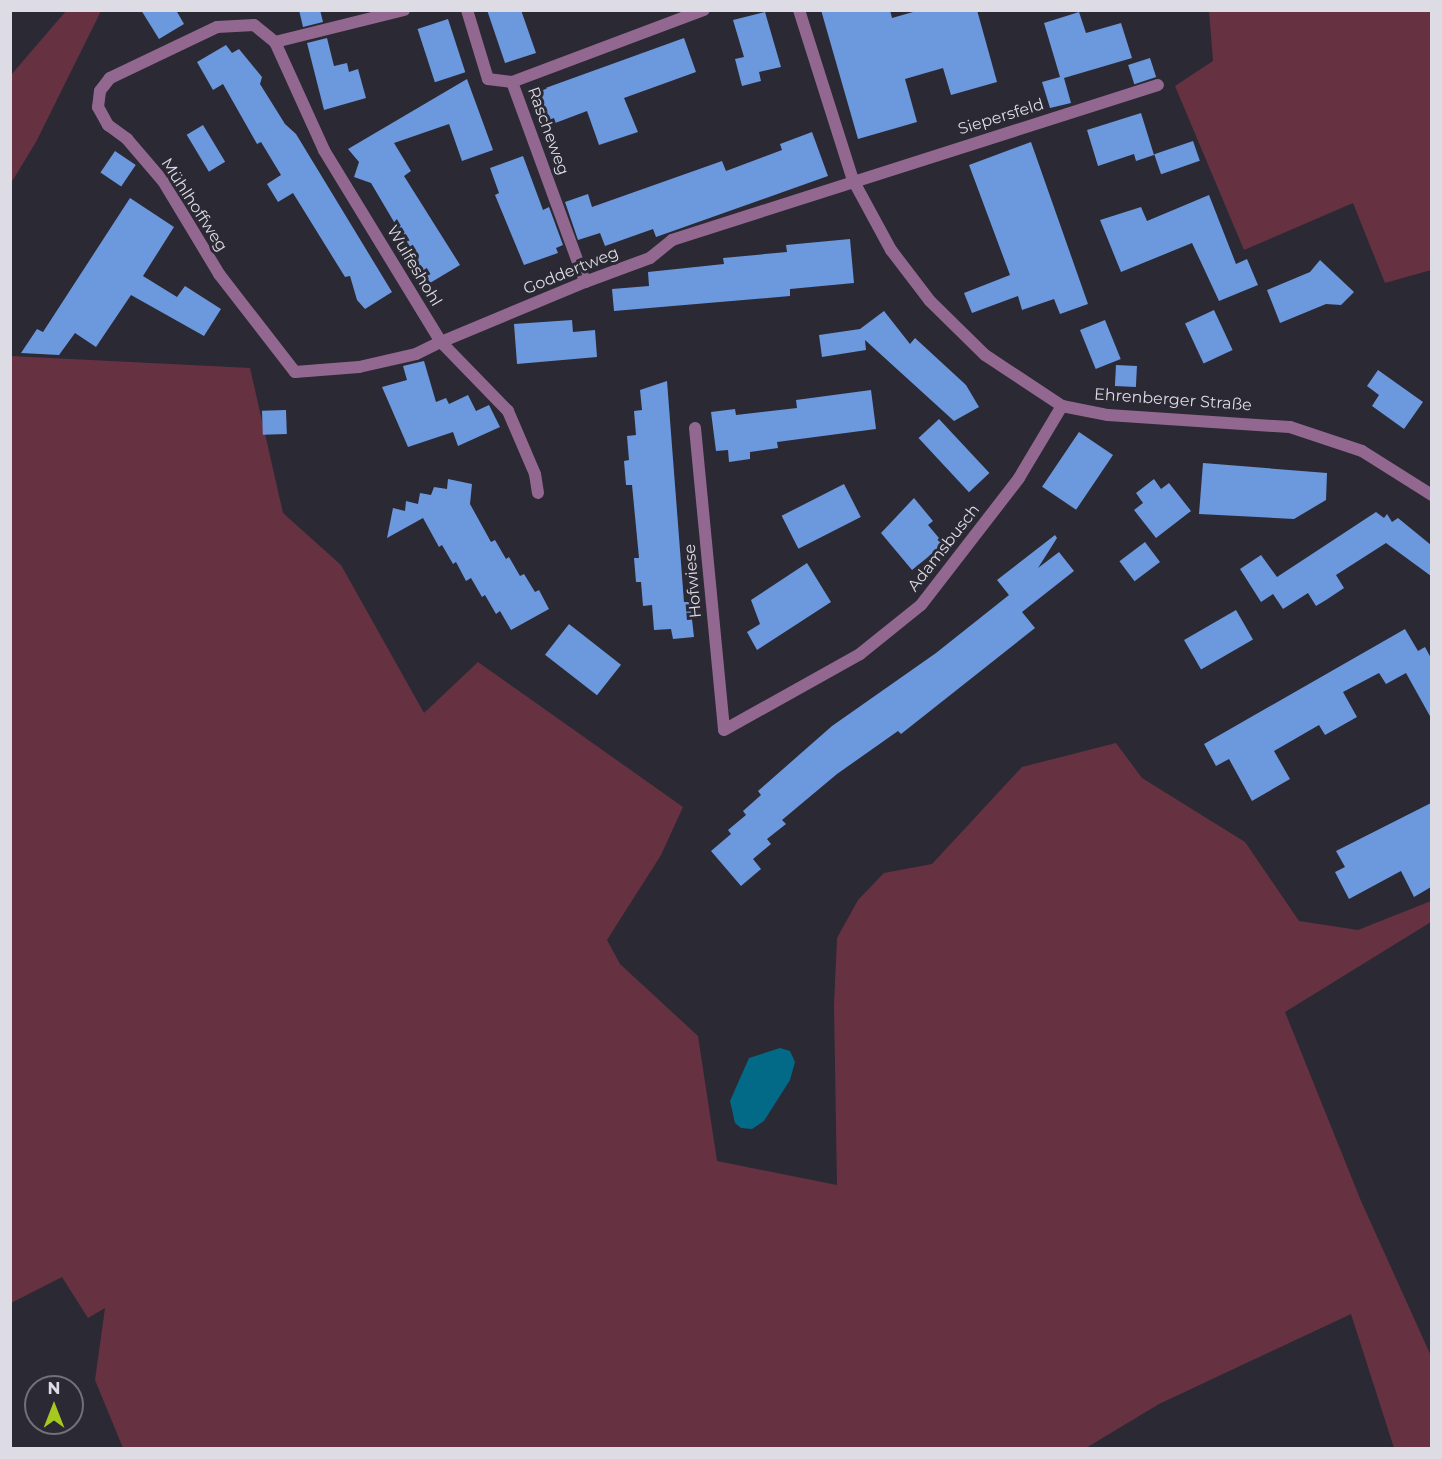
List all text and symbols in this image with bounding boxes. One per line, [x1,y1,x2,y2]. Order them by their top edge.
street label: Rascheweg [523,84,573,178]
street label: Siepersfeld [956,95,1046,139]
street label: Mühlhoffweg [157,155,231,255]
street label: Wulfeshohl [382,222,446,310]
street label: Goddertweg [520,243,622,299]
street label: Ehrenberger Straße [1093,385,1253,415]
street label: Adamsbusch [904,500,984,596]
street label: Hofwiese [680,543,706,619]
north arrow [24,1375,84,1435]
text: N [48,1379,60,1398]

